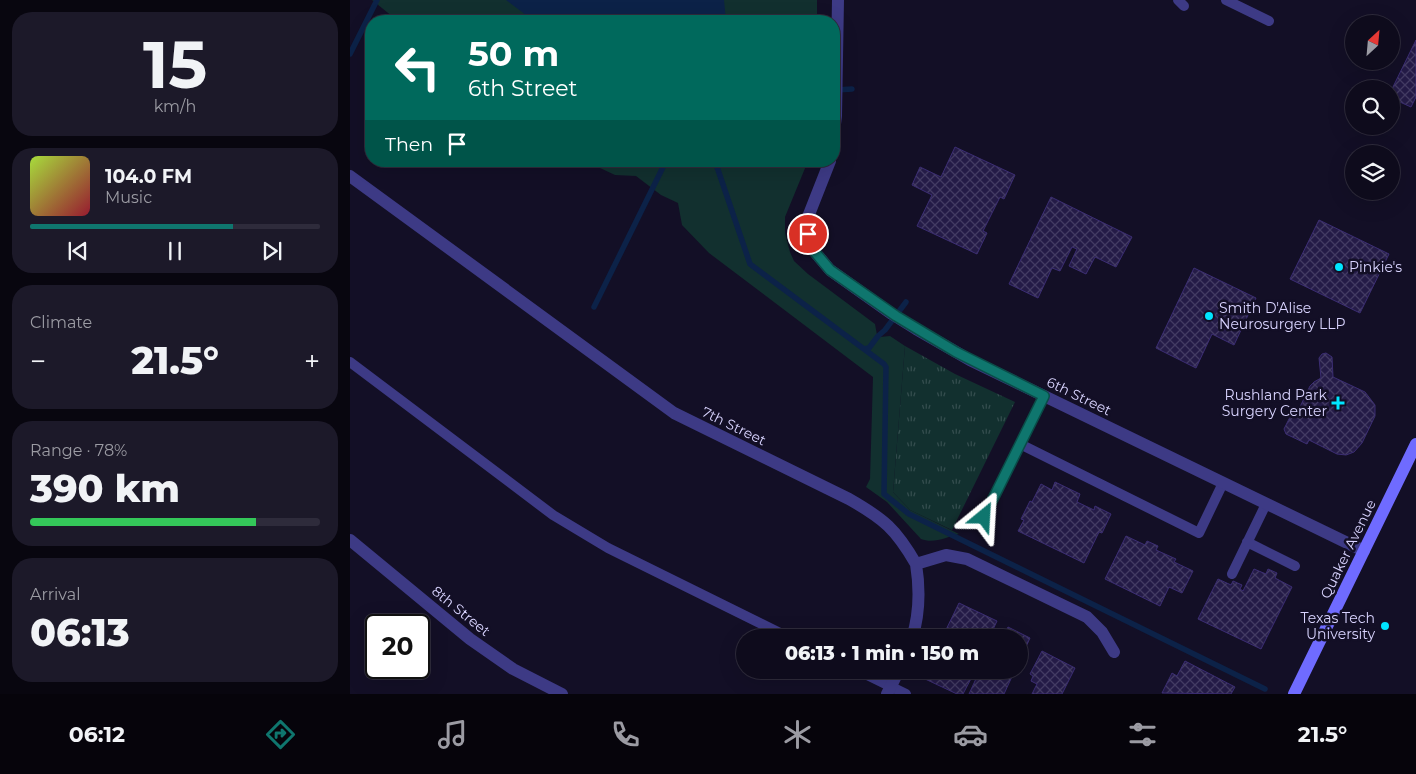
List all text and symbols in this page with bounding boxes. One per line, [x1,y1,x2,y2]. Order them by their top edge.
north arrow [1345,15,1400,70]
map controls [1345,15,1400,200]
text: 15 [143,25,207,104]
text: 50 m [468,32,559,75]
icon: left [385,35,450,100]
text: 6th Street [468,75,577,102]
button: search [1345,80,1400,135]
text: km/h [154,97,196,116]
icon: arrive [443,130,471,158]
text: Then [385,133,433,156]
button: layers [1345,145,1400,200]
text: 104.0 FM [105,165,192,188]
text: Music [105,188,152,207]
pin [787,213,829,255]
icon: arrive [794,220,822,248]
icon: previous [64,237,92,265]
icon: pause [161,237,189,265]
icon: next [258,237,286,265]
place label: Pinkie's [1349,258,1402,276]
marker: Pinkie's [1333,261,1345,273]
place label: Smith D'Alise Neurosurgery LLP [1219,299,1346,333]
marker: Smith D'Alise Neurosurgery LLP [1203,310,1215,322]
text: Climate [30,313,92,332]
text: 21.5° [131,337,219,384]
text: − [30,344,46,378]
text: + [304,344,320,378]
street label: 6th Street [1044,373,1115,419]
place label: Rushland Park Surgery Center [1222,386,1328,420]
marker: Rushland Park Surgery Center [1331,396,1345,410]
street label: 7th Street [699,403,769,449]
text: Range · 78% [30,441,127,460]
text: 390 km [30,465,180,512]
position arrow [957,490,1009,542]
street label: Quaker Avenue [1316,496,1380,602]
street label: 8th Street [428,582,494,640]
text: Arrival [30,585,80,604]
text: 06:13 [30,609,130,656]
place label: Texas Tech University [1300,609,1375,643]
speed limit sign: 20 [365,614,430,679]
marker: Texas Tech University [1379,620,1391,632]
text: 06:13 · 1 min · 150 m [785,642,979,665]
icon: directions [263,717,298,752]
icon: music [435,717,470,752]
icon: phone [608,717,643,752]
icon: climate [780,717,815,752]
icon: car [953,717,988,752]
icon: filters [1125,717,1160,752]
text: 06:12 [69,721,125,748]
text: 21.5° [1298,721,1347,748]

